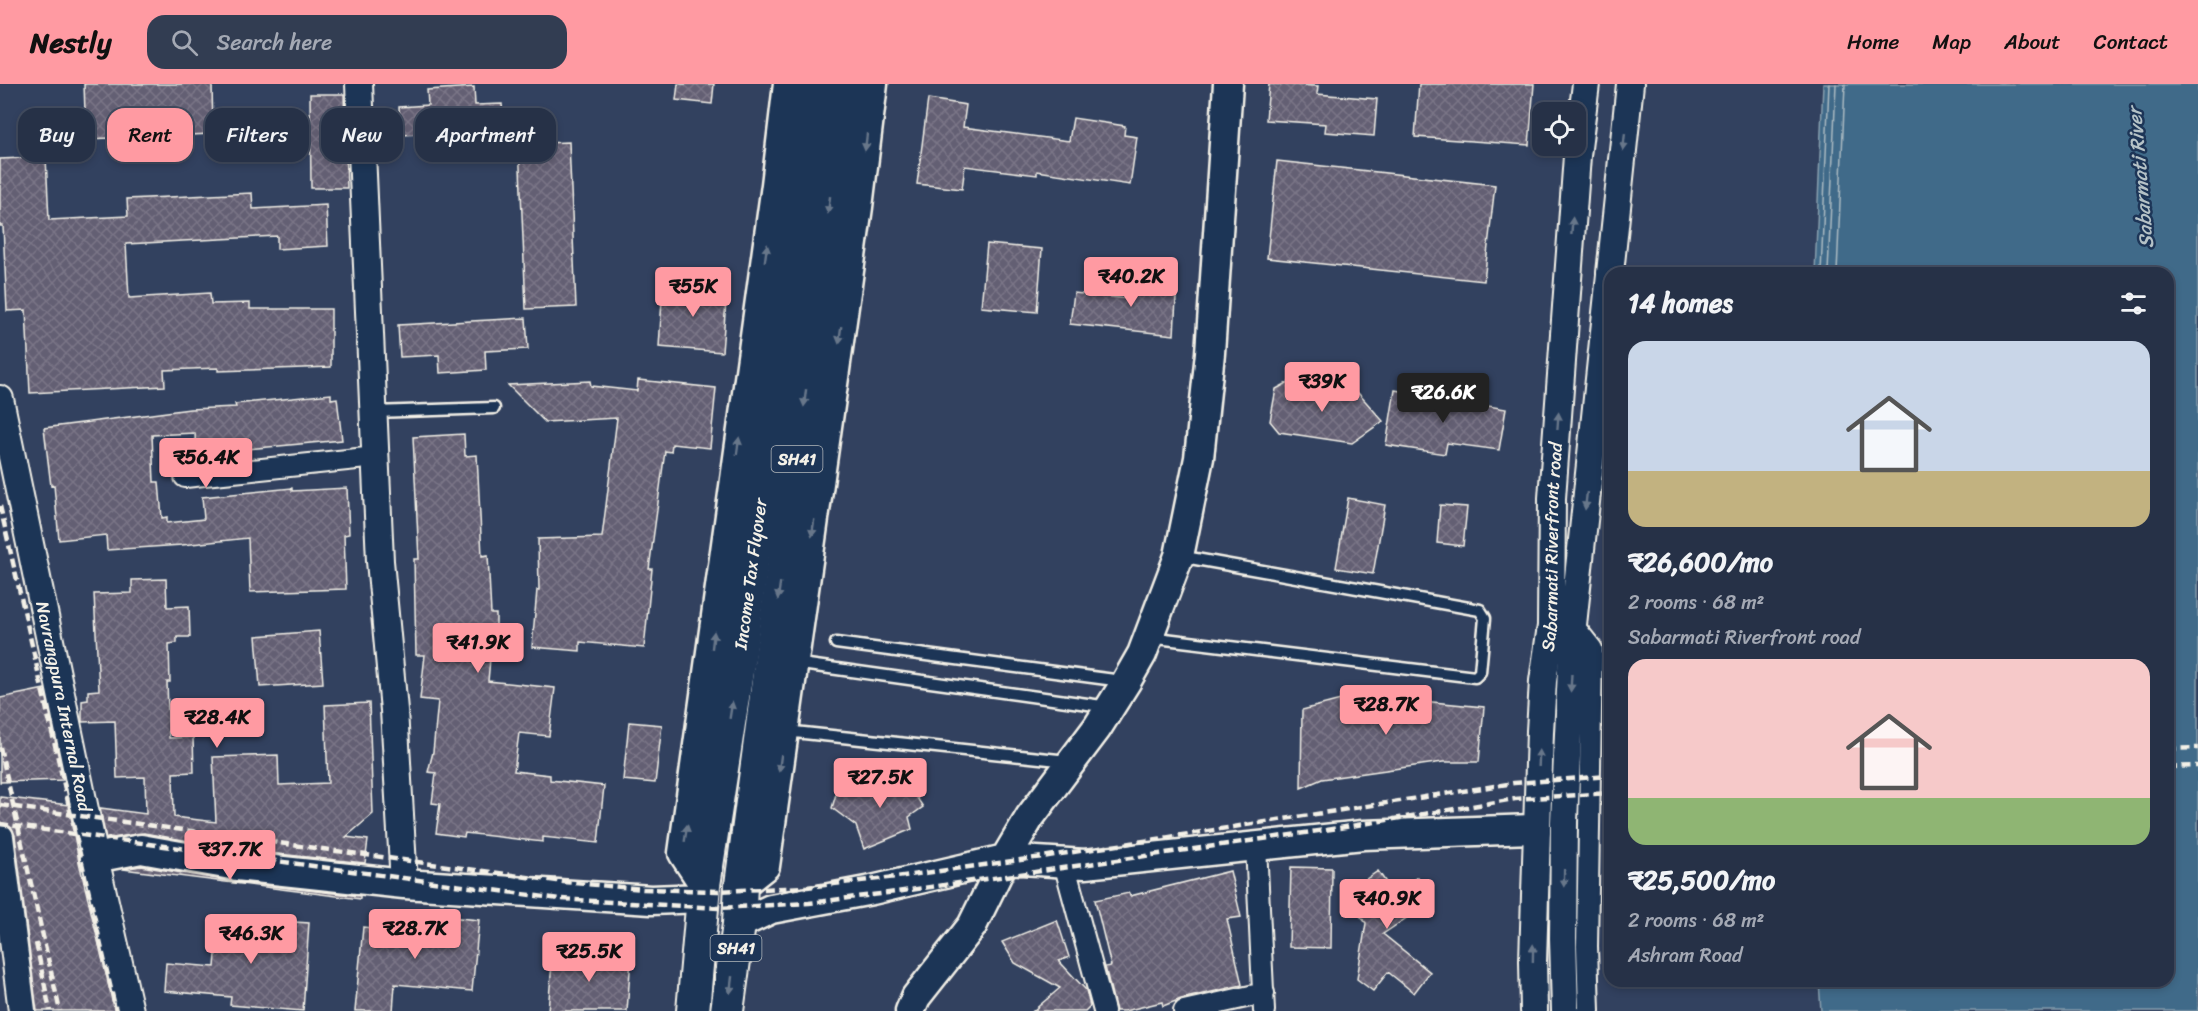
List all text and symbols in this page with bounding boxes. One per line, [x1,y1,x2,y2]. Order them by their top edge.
search box [147,15,567,69]
text: Nestly [30,18,111,67]
text: Search here [216,23,332,62]
text: Home [1847,23,1899,61]
text: Map [1932,23,1971,61]
text: About [2004,23,2061,61]
text: Contact [2094,23,2168,61]
icon: search [168,26,201,59]
map controls [1532,102,1586,156]
button: locate [1532,102,1586,156]
water label: Sabarmati River [2117,102,2164,250]
chip: Buy [18,108,95,162]
chip: Rent [107,108,193,162]
chip: Filters [205,108,309,162]
chip: New [321,108,403,162]
chip: Apartment [415,108,556,162]
one-way arrow [861,133,871,152]
one-way arrow [1619,133,1629,152]
one-way arrow [825,195,834,214]
one-way arrow [1567,217,1577,236]
one-way arrow [762,244,771,263]
pin: ₹40.2K [1082,257,1180,308]
text: ₹40.2K [1098,259,1164,294]
pin: ₹55K [657,267,729,318]
text: ₹55K [669,269,717,304]
text: 14 homes [1628,280,1733,326]
icon: filters [2117,287,2150,320]
one-way arrow [835,326,845,345]
pin: ₹39K [1286,362,1358,413]
text: ₹39K [1299,364,1345,399]
pin: ₹26.6K [1394,373,1492,424]
text: ₹26.6K [1411,375,1475,410]
icon: home [1835,380,1943,488]
one-way arrow [801,389,810,408]
one-way arrow [1553,411,1563,430]
one-way arrow [734,437,743,456]
pin: ₹56.4K [157,438,255,489]
text: ₹56.4K [173,440,239,475]
street label: Sabarmati Riverfront road [1531,440,1572,654]
road number: SH41 [772,446,822,472]
one-way arrow [1581,491,1591,510]
street label: Income Tax Flyover [724,495,777,653]
one-way arrow [808,519,817,538]
text: ₹26,600/mo [1628,539,1773,585]
one-way arrow [775,582,784,601]
text: 2 rooms · 68 m² [1628,585,1764,620]
street label: Navrangpura Internal Road [26,598,101,816]
text: Sabarmati Riverfront road [1628,620,1860,655]
pin: ₹41.9K [429,623,527,674]
text: ₹41.9K [447,625,509,660]
one-way arrow [708,630,718,649]
one-way arrow [1566,674,1575,693]
pin: ₹28.7K [1337,685,1435,736]
text: ₹28.7K [1354,687,1418,722]
pin: ₹28.4K [168,698,266,749]
icon: home [1835,698,1943,806]
text: ₹28.4K [184,700,250,735]
one-way arrow [726,701,735,720]
one-way arrow [1534,748,1543,767]
one-way arrow [775,754,785,773]
pin: ₹27.5K [831,758,929,809]
text: ₹27.5K [848,760,912,795]
one-way arrow [682,823,691,842]
pin: ₹37.7K [181,830,279,881]
text: ₹37.7K [198,832,262,867]
text: ₹25,500/mo [1628,857,1775,903]
one-way arrow [1559,869,1569,888]
pin: ₹40.9K [1338,879,1436,930]
text: ₹40.9K [1354,881,1420,916]
text: 2 rooms · 68 m² [1628,903,1764,938]
pin: ₹28.7K [366,909,464,960]
text: ₹28.7K [383,911,447,946]
pin: ₹46.3K [202,914,300,965]
text: ₹46.3K [219,916,283,951]
pin: ₹25.5K [540,932,638,983]
text: ₹25.5K [556,934,622,969]
road number: SH41 [710,935,762,961]
text: Ashram Road [1628,938,1742,973]
one-way arrow [1528,943,1538,962]
one-way arrow [726,975,735,994]

